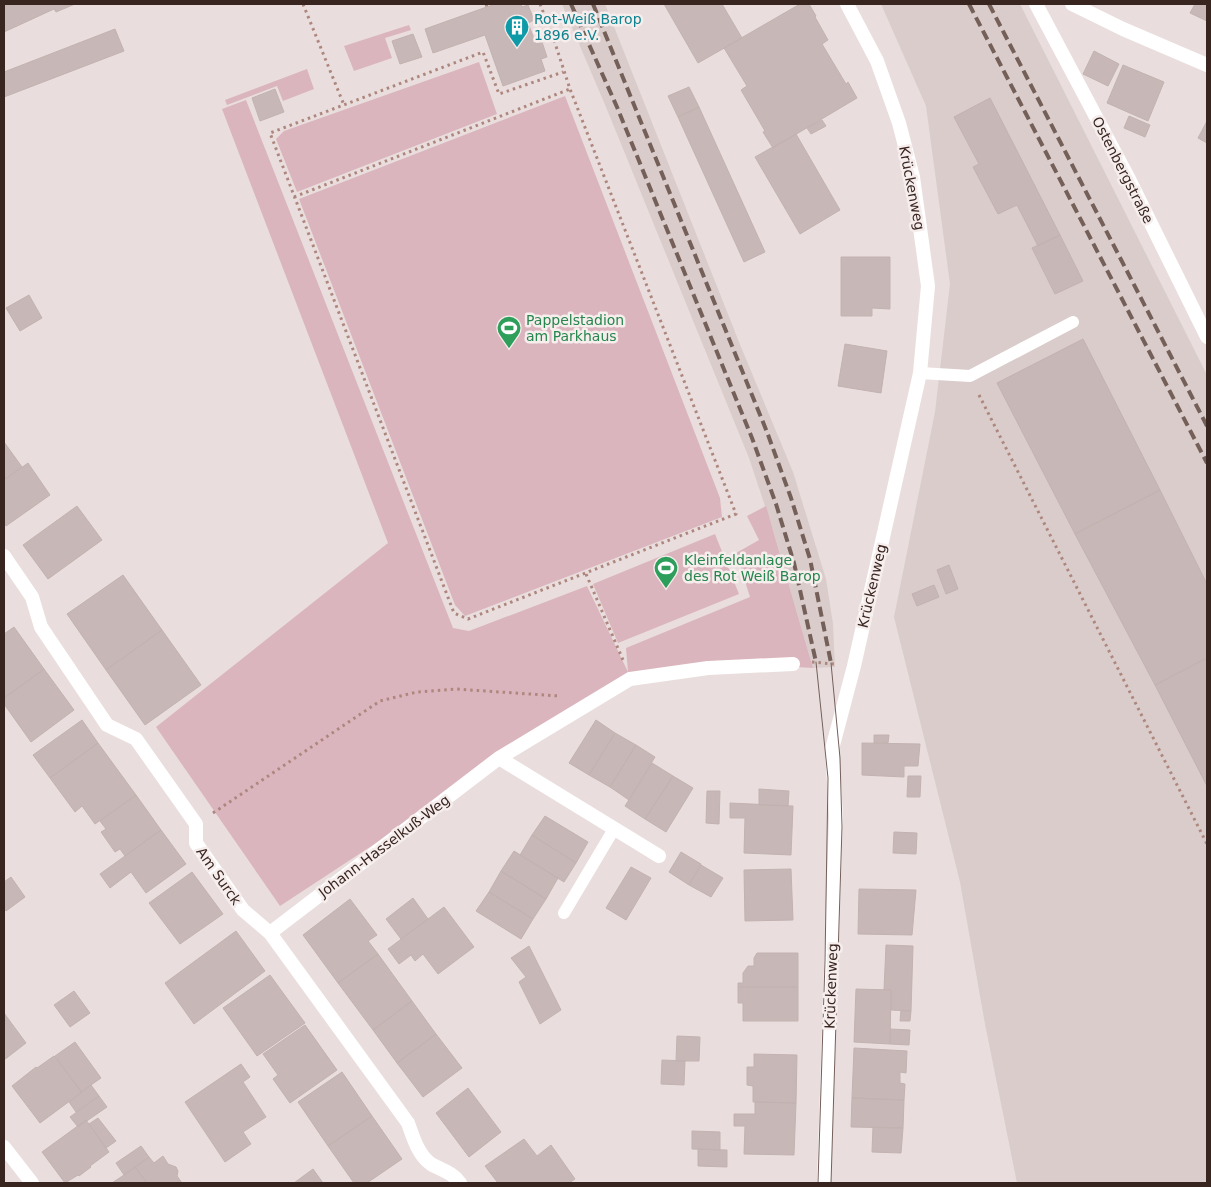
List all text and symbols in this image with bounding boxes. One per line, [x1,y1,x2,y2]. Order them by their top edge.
place label: Rot-Weiß Barop 1896 e.V. [534,11,642,43]
building icon: Rot-Weiß Barop 1896 e.V. [504,14,530,48]
street label: Ostenbergstraße [1089,114,1157,226]
street label: Krückenweg [896,144,928,232]
place label: Pappelstadion am Parkhaus [526,312,624,344]
sports icon: Pappelstadion am Parkhaus [496,315,522,349]
street label: Krückenweg [855,543,889,629]
place label: Kleinfeldanlage des Rot Weiß Barop [684,552,821,584]
sports icon: Kleinfeldanlage des Rot Weiß Barop [653,555,679,589]
street label: Johann-Hasselkuß-Weg [315,792,453,901]
street label: Am Surck [193,844,245,909]
street label: Krückenweg [822,943,840,1029]

